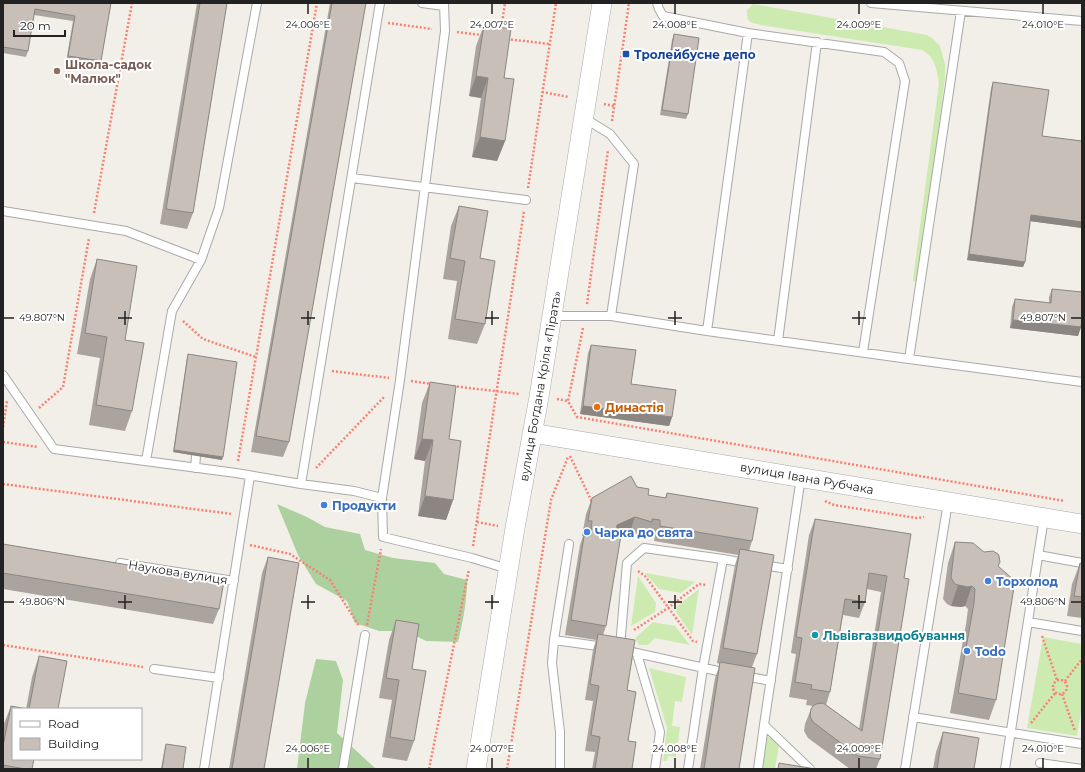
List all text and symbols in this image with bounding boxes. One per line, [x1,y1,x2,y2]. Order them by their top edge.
scale bar [14,12,65,38]
text: 20 m [20,18,51,33]
text: 24.006°E [286,18,330,31]
text: 24.007°E [470,18,514,31]
text: 24.008°E [653,18,698,31]
text: 24.009°E [837,18,882,31]
text: 24.010°E [1022,18,1064,31]
place label: Тролейбусне депо [634,47,756,62]
marker: Тролейбусне депо [621,49,631,59]
place label: Школа-садок "Малюк" [65,57,152,86]
marker: Школа-садок "Малюк" [52,66,62,76]
street label: вулиця Богдана Кріля «Пірата» [516,289,564,482]
text: 49.807°N [19,311,65,324]
text: 49.807°N [1020,311,1066,324]
place label: Династія [605,400,664,415]
marker: Династія [592,402,602,412]
street label: вулиця Івана Рубчака [739,459,875,497]
place label: Продукти [332,498,396,513]
marker: Продукти [319,500,329,510]
place label: Чарка до свята [595,525,693,540]
marker: Чарка до свята [582,527,592,537]
street label: Наукова вулиця [127,557,229,587]
place label: Торхолод [996,574,1058,589]
marker: Торхолод [983,576,993,586]
text: 49.806°N [19,595,65,608]
text: 49.806°N [1020,595,1066,608]
place label: Львівгазвидобування [823,628,965,643]
marker: Львівгазвидобування [810,630,820,640]
place label: Todo [975,644,1006,659]
marker: Todo [962,646,972,656]
legend [12,708,142,760]
text: Road [48,716,79,731]
text: Building [48,736,99,751]
text: 24.006°E [286,742,330,755]
text: 24.007°E [470,742,514,755]
text: 24.008°E [653,742,698,755]
text: 24.009°E [837,742,882,755]
text: 24.010°E [1022,742,1064,755]

